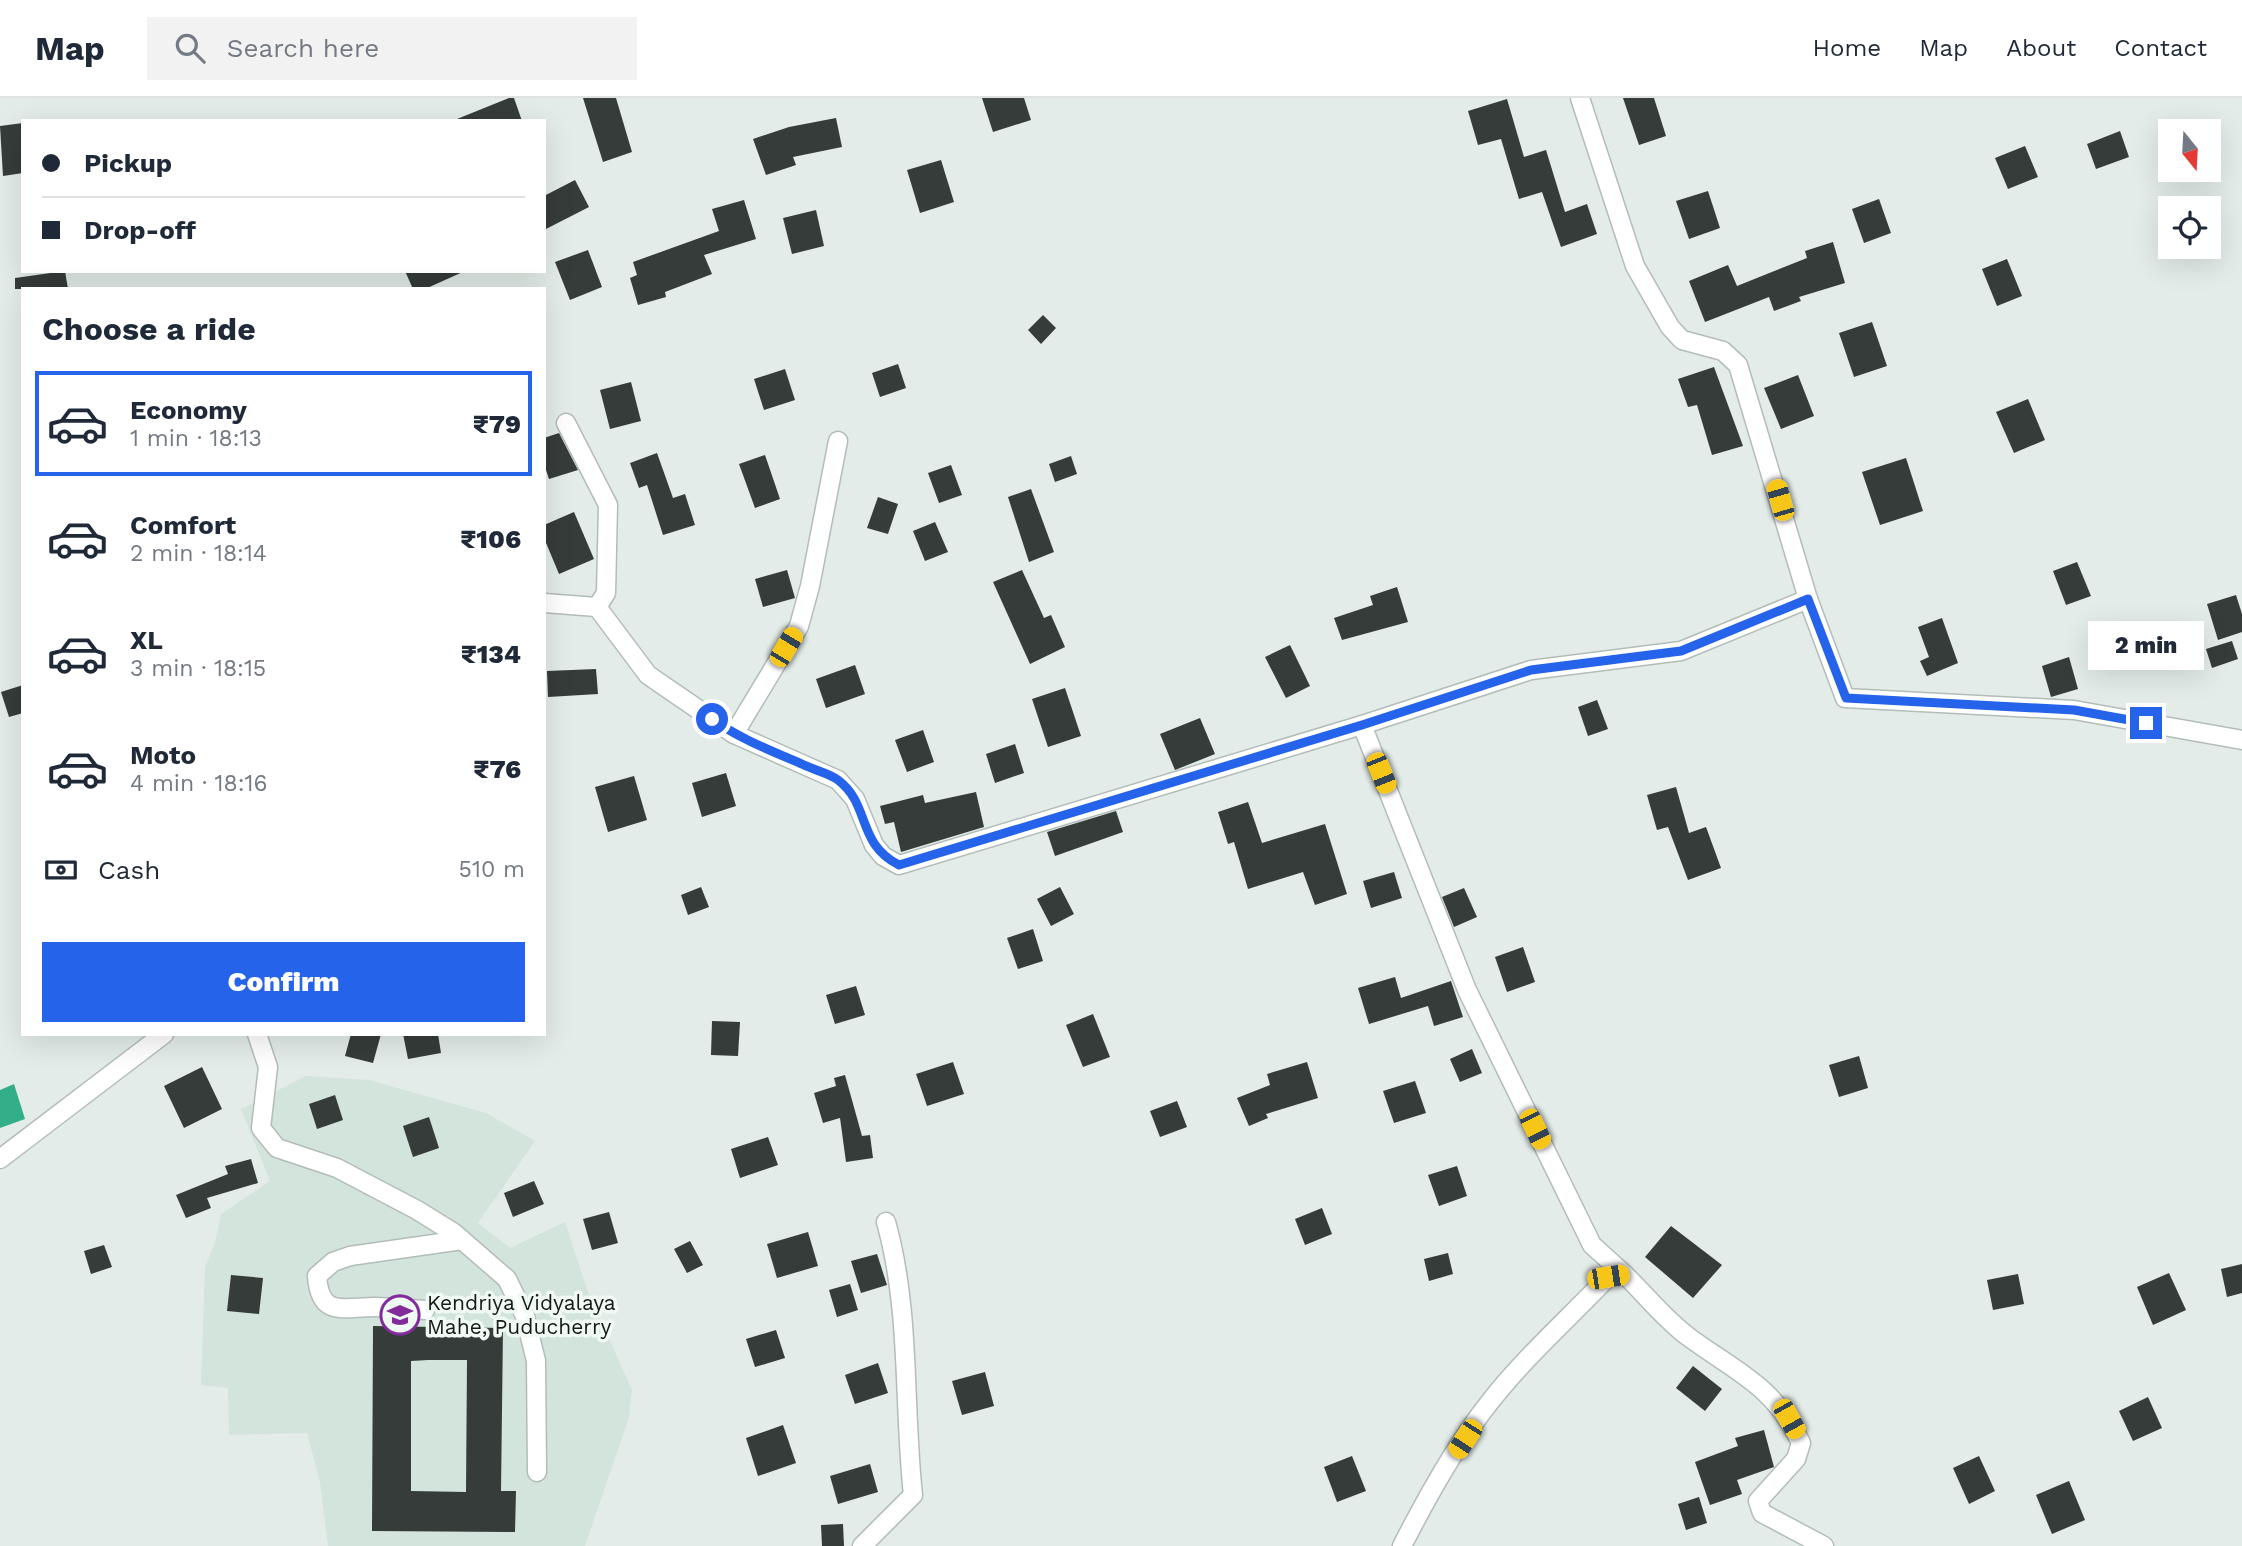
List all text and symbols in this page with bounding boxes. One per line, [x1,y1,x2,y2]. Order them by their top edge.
search box [147,17,637,80]
text: Map [35,29,105,68]
icon: search [171,29,209,67]
text: Search here [227,33,379,63]
text: Home [1813,34,1881,62]
text: Map [1919,34,1968,62]
text: About [2006,34,2076,62]
text: Contact [2114,34,2207,62]
north arrow [2158,119,2221,182]
map controls [2158,119,2221,259]
text: Pickup [84,148,172,178]
button: locate [2158,196,2221,259]
text: Drop-off [84,215,196,245]
text: Choose a ride [42,310,256,348]
icon: car [46,392,109,455]
text: Economy [130,395,247,425]
text: ₹79 [473,409,521,439]
text: 1 min · 18:13 [130,425,262,452]
car [1765,477,1796,523]
icon: car [46,507,109,570]
text: Comfort [130,510,236,540]
text: ₹106 [460,524,521,554]
text: 2 min · 18:14 [130,540,267,567]
icon: car [46,622,109,685]
callout: 2 min [2088,622,2204,670]
car [767,624,806,670]
text: XL [130,625,163,655]
text: 2 min [2115,632,2177,659]
text: ₹134 [461,639,521,669]
text: 3 min · 18:15 [130,655,266,682]
route start [696,703,728,735]
route end [2130,707,2162,739]
icon: car [46,737,109,800]
text: Moto [130,740,196,770]
car [1364,750,1399,796]
text: ₹76 [473,754,521,784]
text: 4 min · 18:16 [130,770,268,797]
icon: cash [42,851,80,889]
text: Cash [98,855,160,885]
text: 510 m [459,856,525,883]
button: Confirm [42,942,525,1022]
car [1517,1106,1554,1152]
car [1586,1263,1631,1291]
place label: Kendriya Vidyalaya Mahe, Puducherry [427,1290,616,1339]
school or university icon: Kendriya Vidyalaya Mahe, Puducherry [379,1294,421,1336]
car [1770,1396,1809,1442]
car [1445,1416,1486,1462]

